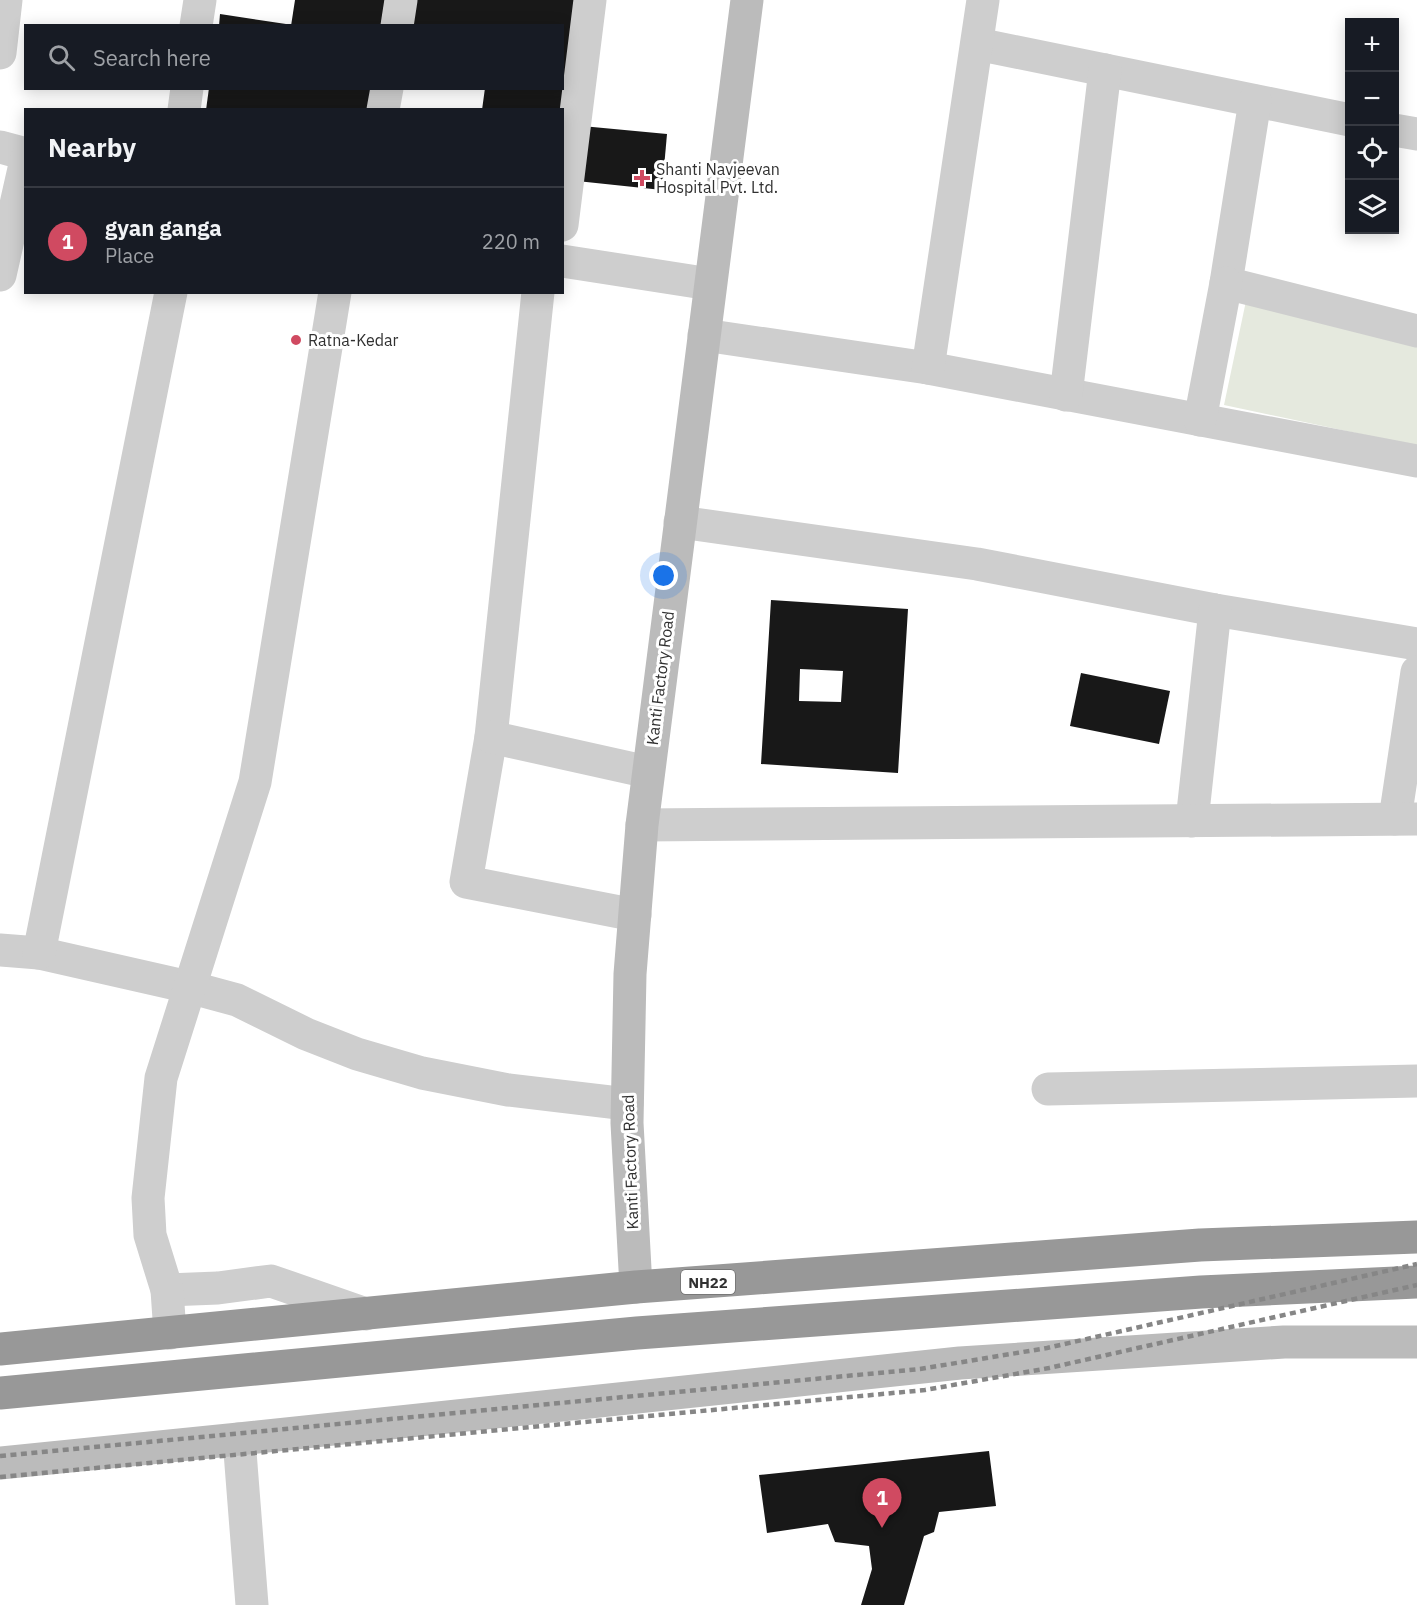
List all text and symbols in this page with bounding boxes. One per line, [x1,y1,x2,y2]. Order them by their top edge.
map controls [1345,18,1399,234]
button: + [1345,18,1399,72]
search box [24,24,564,90]
icon: search [45,41,78,74]
text: Search here [93,43,211,72]
button: − [1345,72,1399,126]
button: locate [1345,126,1399,180]
text: Nearby [48,130,136,164]
place label: Shanti Navjeevan Hospital Pvt. Ltd. [656,159,780,197]
marker: Shanti Navjeevan Hospital Pvt. Ltd. [633,169,651,187]
button: layers [1345,180,1399,234]
text: gyan ganga [105,213,222,242]
text: 1 [62,228,74,255]
text: 220 m [482,228,540,255]
text: Place [105,242,154,269]
place label: Ratna-Kedar [308,330,399,350]
marker: Ratna-Kedar [289,333,303,347]
your location [649,561,678,590]
street label: Kanti Factory Road [642,610,678,746]
street label: Kanti Factory Road [618,1094,642,1230]
road number: NH22 [681,1270,735,1294]
pin: 1 [862,1478,902,1528]

